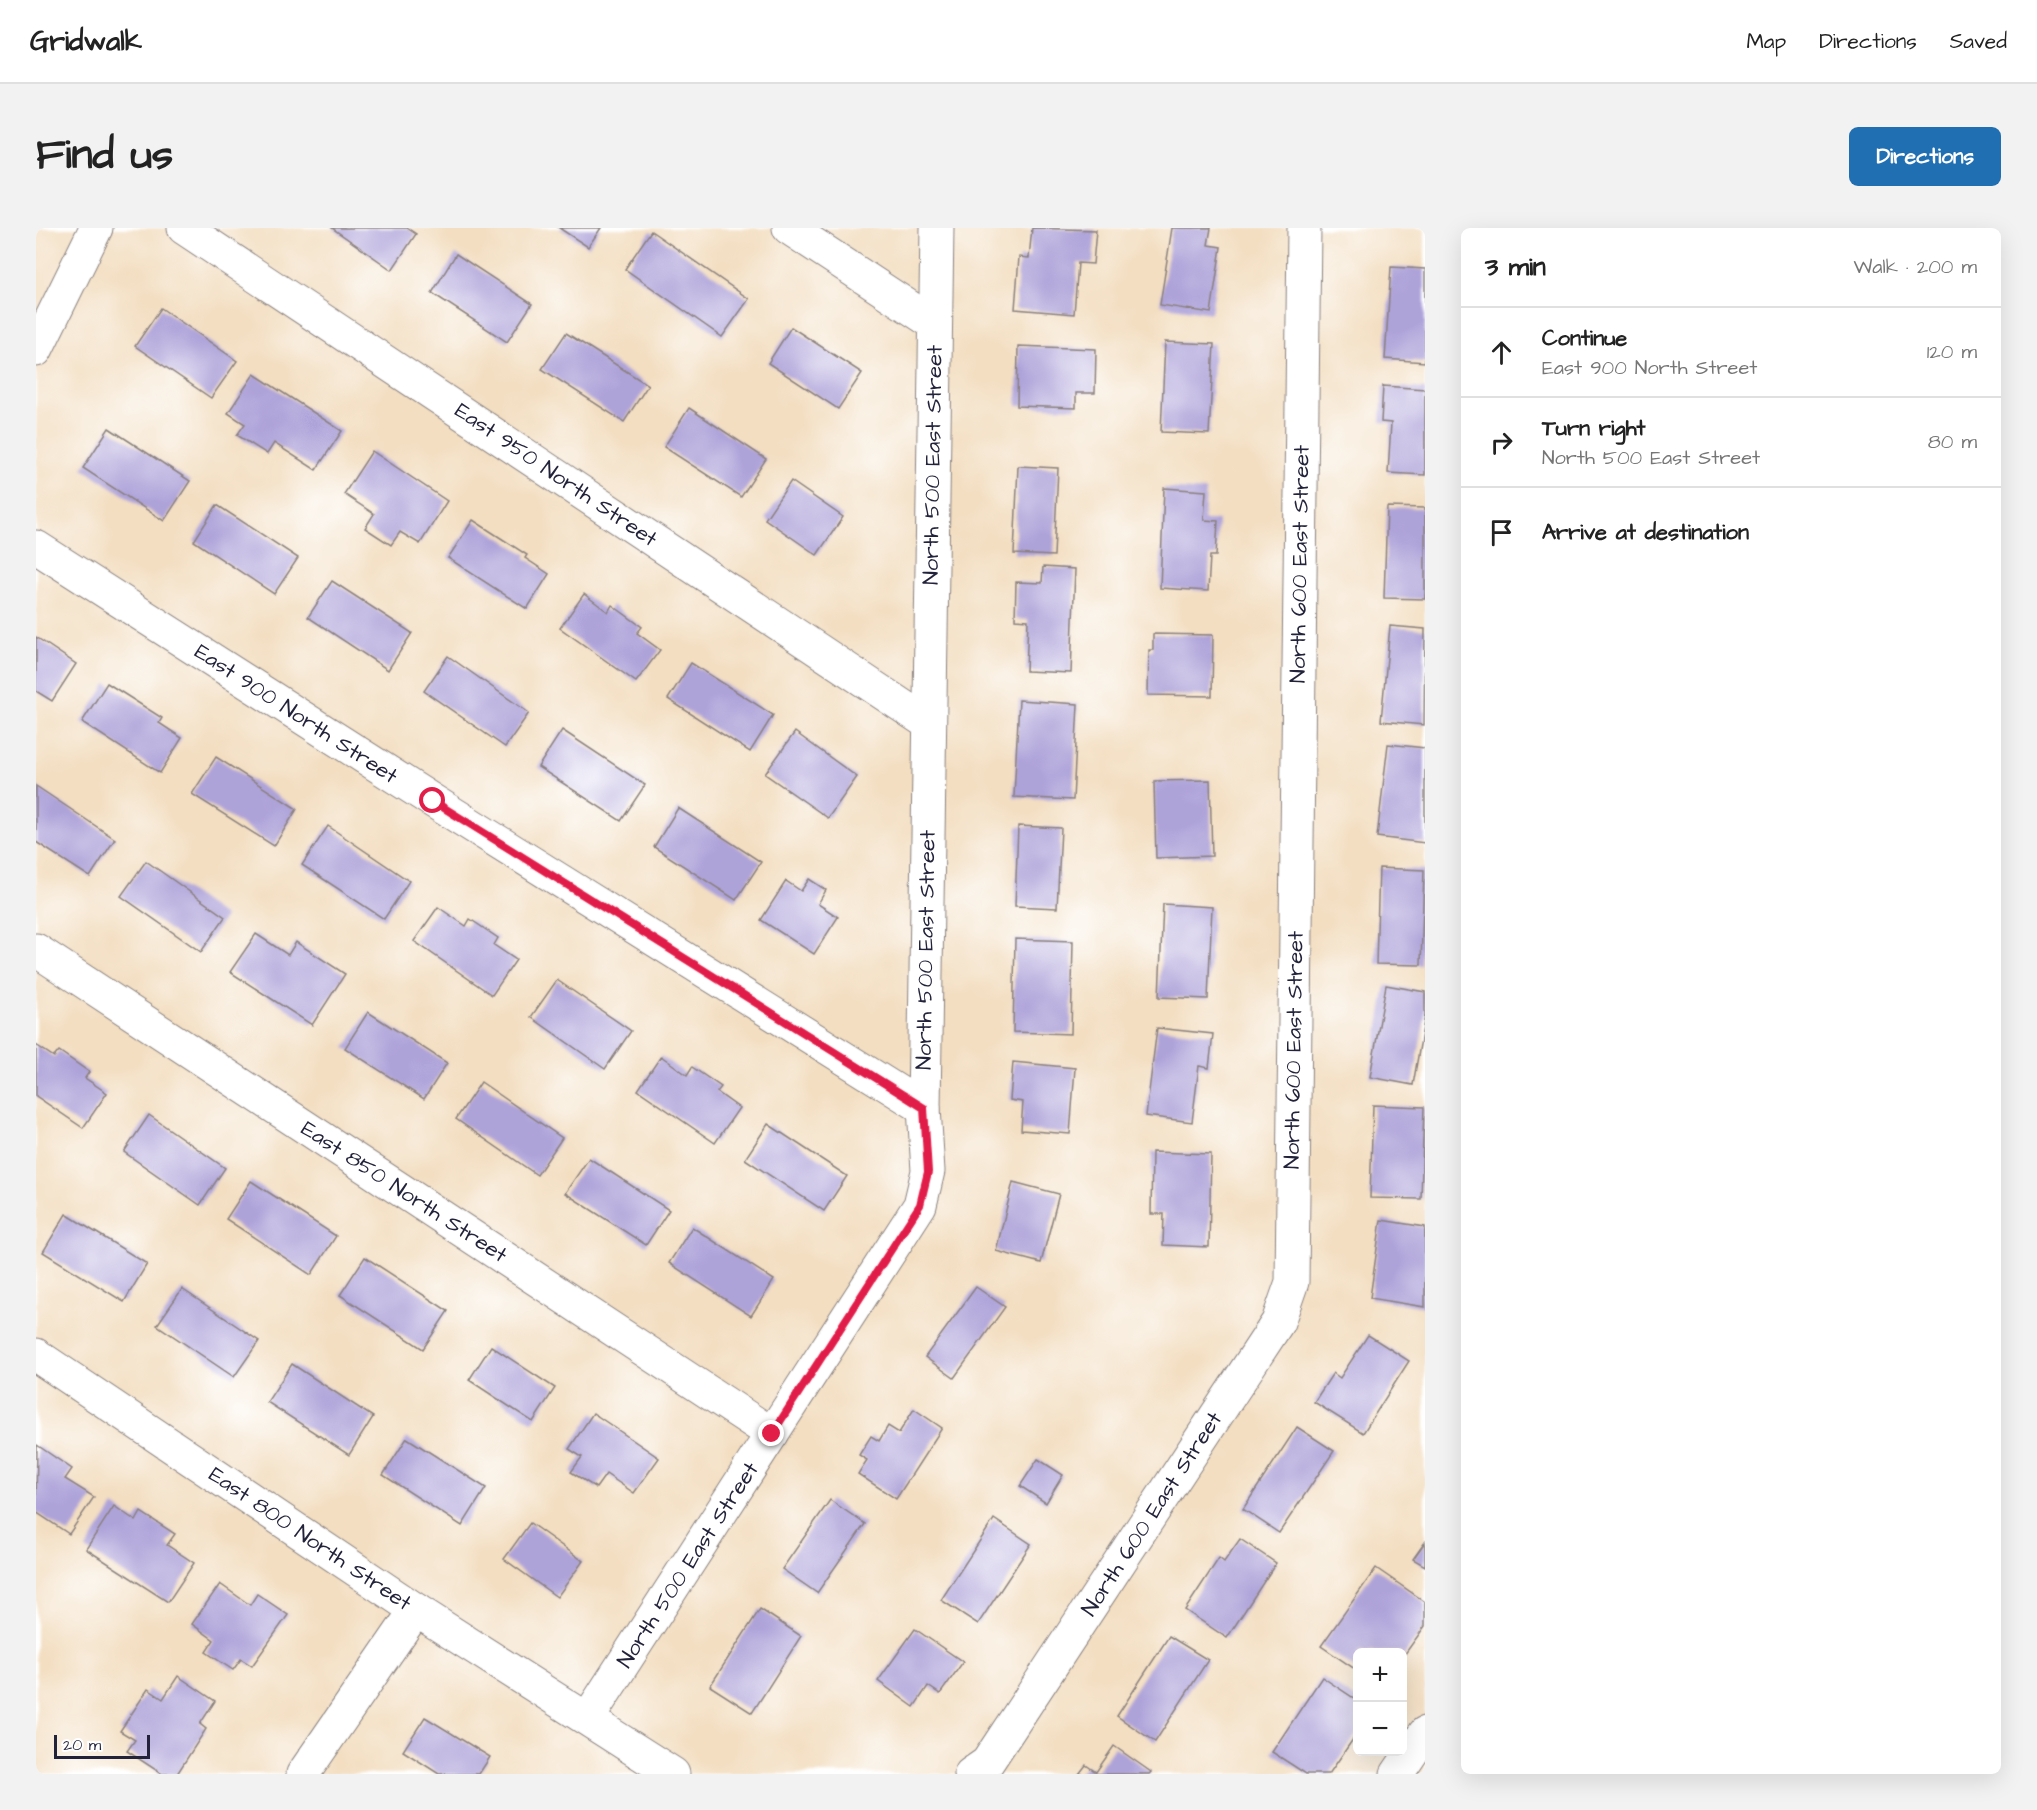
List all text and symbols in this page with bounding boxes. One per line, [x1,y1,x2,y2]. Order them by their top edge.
text: Gridwalk [30,22,142,61]
text: Map [1746,27,1786,56]
text: Directions [1819,27,1917,56]
text: Saved [1950,27,2007,56]
text: Find us [36,127,173,185]
button: Directions [1849,127,2001,186]
text: 3 min [1485,249,1546,285]
text: Walk · 200 m [1854,253,1977,281]
text: Continue [1542,323,1627,354]
icon: ahead [1485,336,1518,369]
text: 120 m [1927,338,1977,366]
street label: North 500 East Street [915,345,951,585]
text: East 900 North Street [1542,354,1757,382]
street label: East 950 North Street [448,395,664,555]
text: Turn right [1542,413,1645,444]
icon: right [1485,426,1518,459]
text: 80 m [1928,428,1977,456]
text: North 500 East Street [1542,444,1760,472]
street label: North 600 East Street [1282,445,1318,683]
icon: arrive [1485,516,1518,549]
text: Arrive at destination [1542,517,1749,548]
street label: East 900 North Street [188,637,404,792]
route start [419,787,445,813]
street label: North 500 East Street [908,830,944,1070]
street label: North 600 East Street [1276,931,1312,1169]
street label: East 850 North Street [295,1114,513,1270]
street label: North 600 East Street [1074,1406,1230,1622]
route end [758,1420,784,1446]
street label: North 500 East Street [610,1456,766,1674]
street label: East 800 North Street [202,1459,418,1619]
map controls [1353,1648,1407,1756]
button: + [1353,1648,1407,1702]
button: − [1353,1702,1407,1756]
scale bar [54,1732,150,1760]
text: 20 m [63,1734,101,1756]

